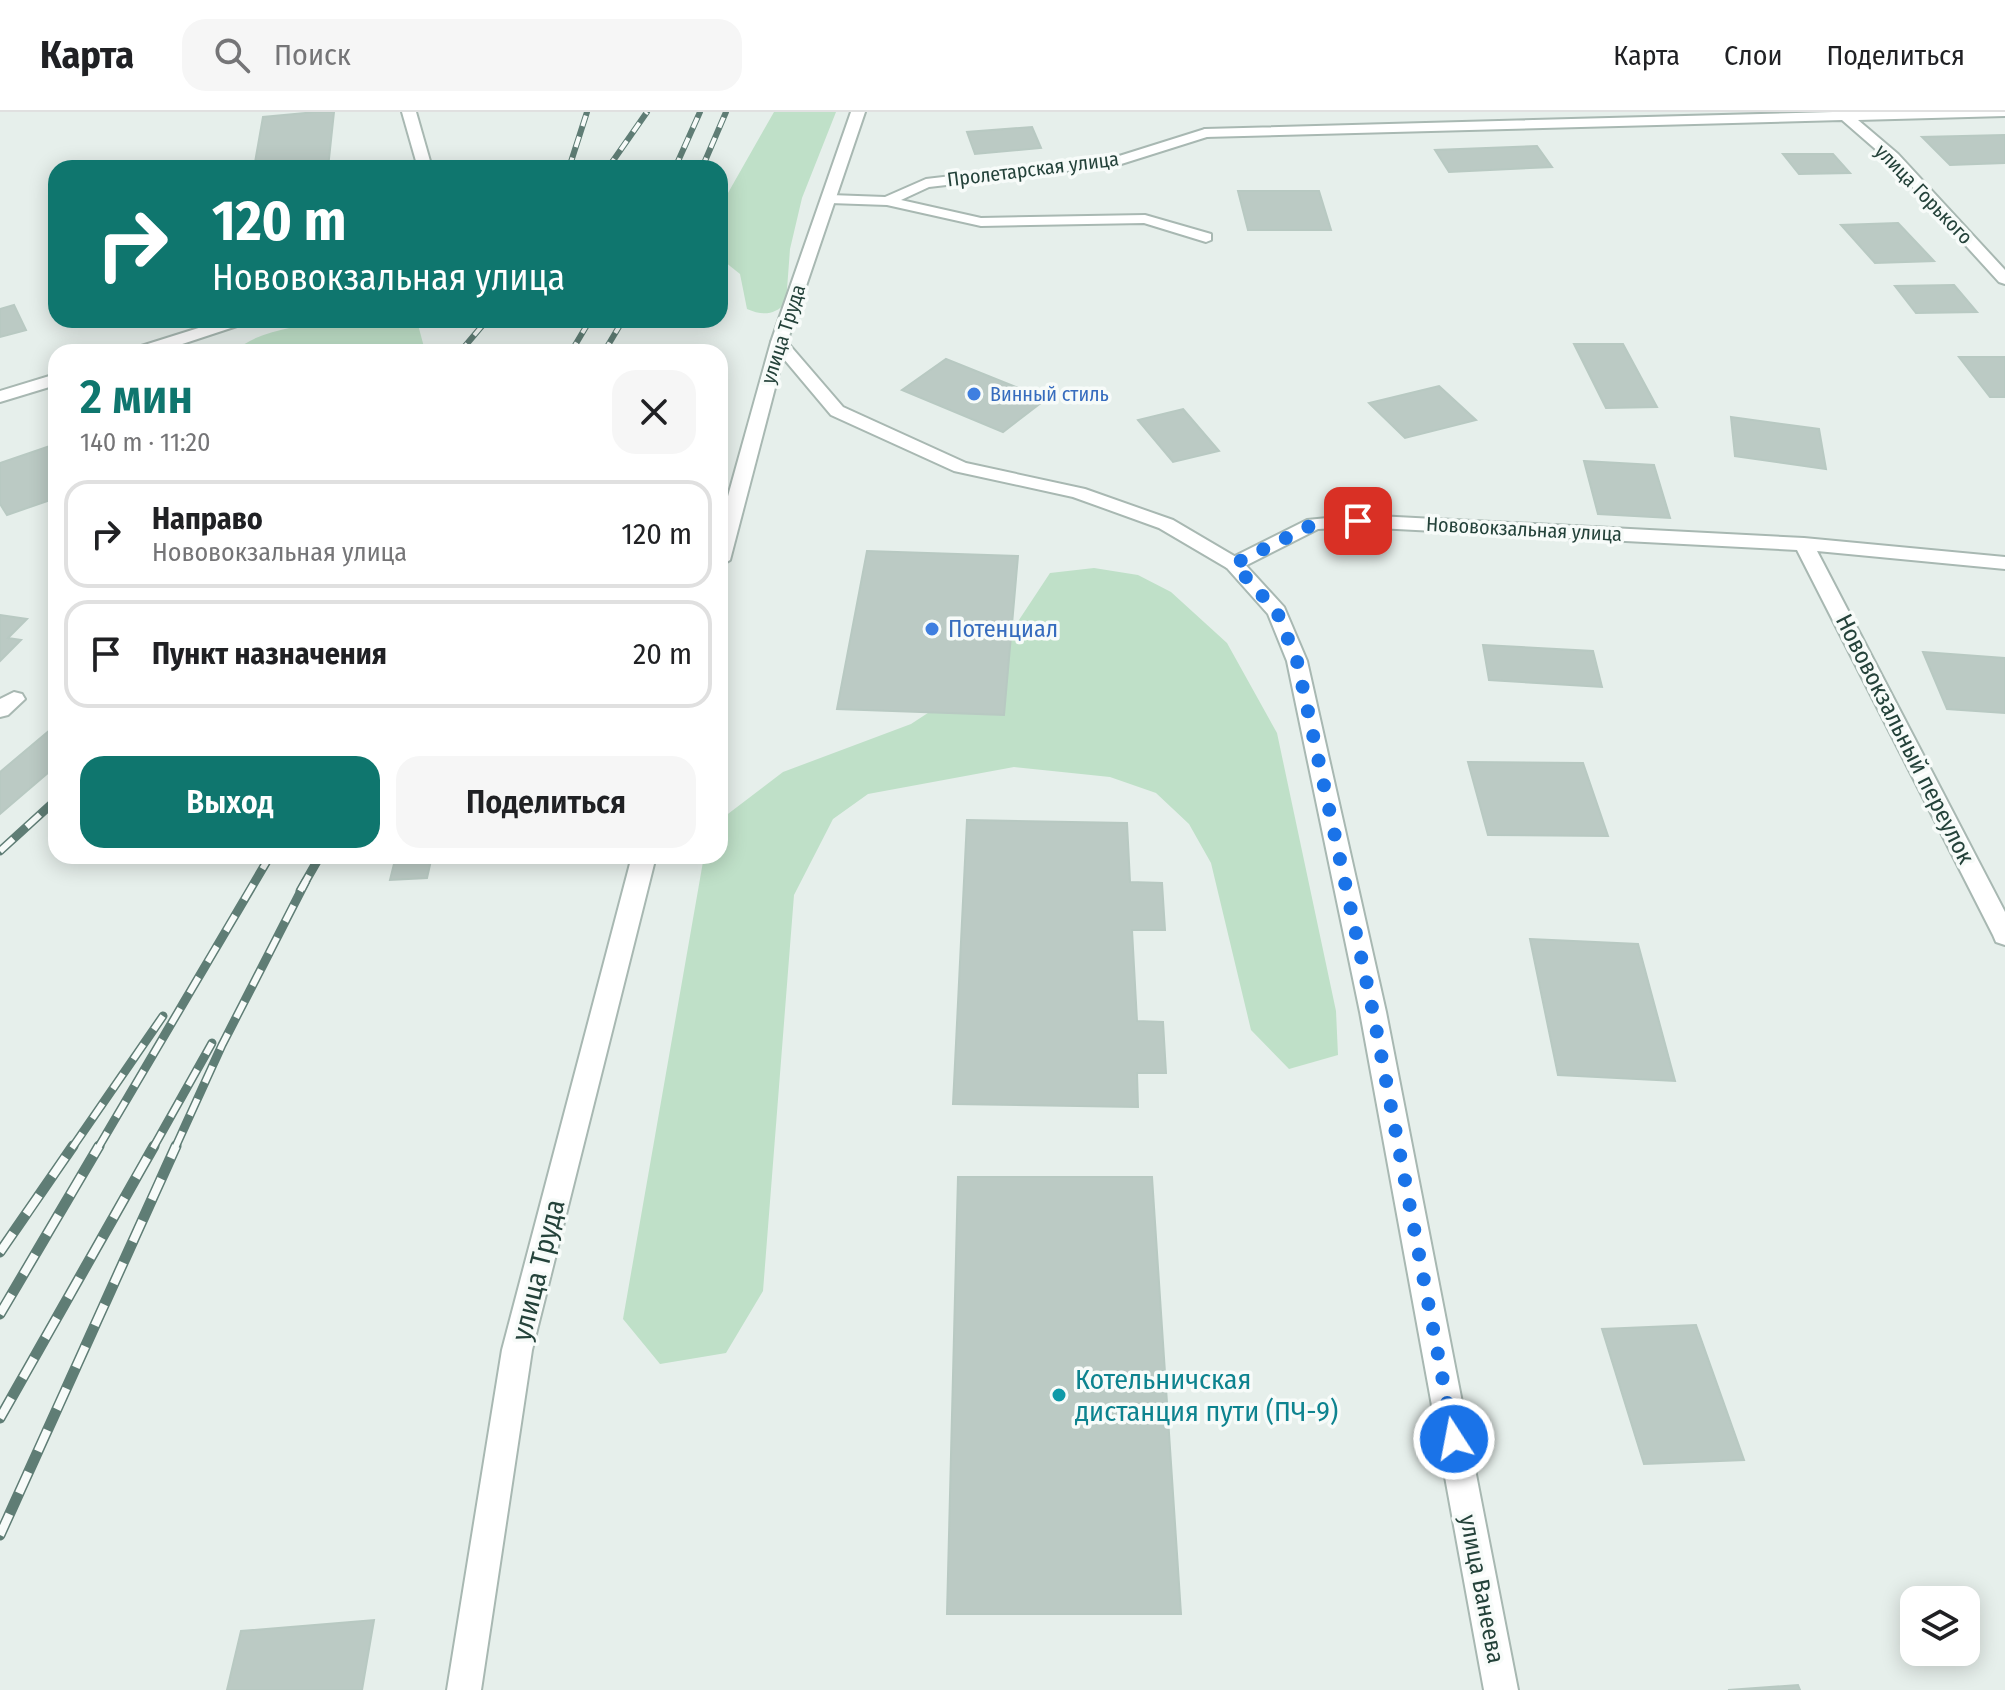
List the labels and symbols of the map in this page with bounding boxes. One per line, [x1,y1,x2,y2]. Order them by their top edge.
street label: улица Горького [1870,139,1978,249]
street label: Пролетарская улица [946,147,1120,191]
street label: улица Труда [756,281,810,387]
place label: Винный стиль [990,382,1109,406]
marker: Винный стиль [965,385,983,403]
pin [1324,487,1392,555]
street label: Нововокзальная улица [1425,512,1623,546]
street label: Нововокзальный переулок [1830,610,1981,869]
place label: Потенциал [948,615,1058,643]
marker: Потенциал [923,620,941,638]
street label: улица Труда [505,1196,571,1344]
place label: Котельничская дистанция пути (ПЧ-9) [1075,1363,1338,1428]
marker: Котельничская дистанция пути (ПЧ-9) [1050,1386,1068,1404]
position arrow [1412,1397,1496,1481]
street label: улица Ванеева [1454,1512,1510,1666]

